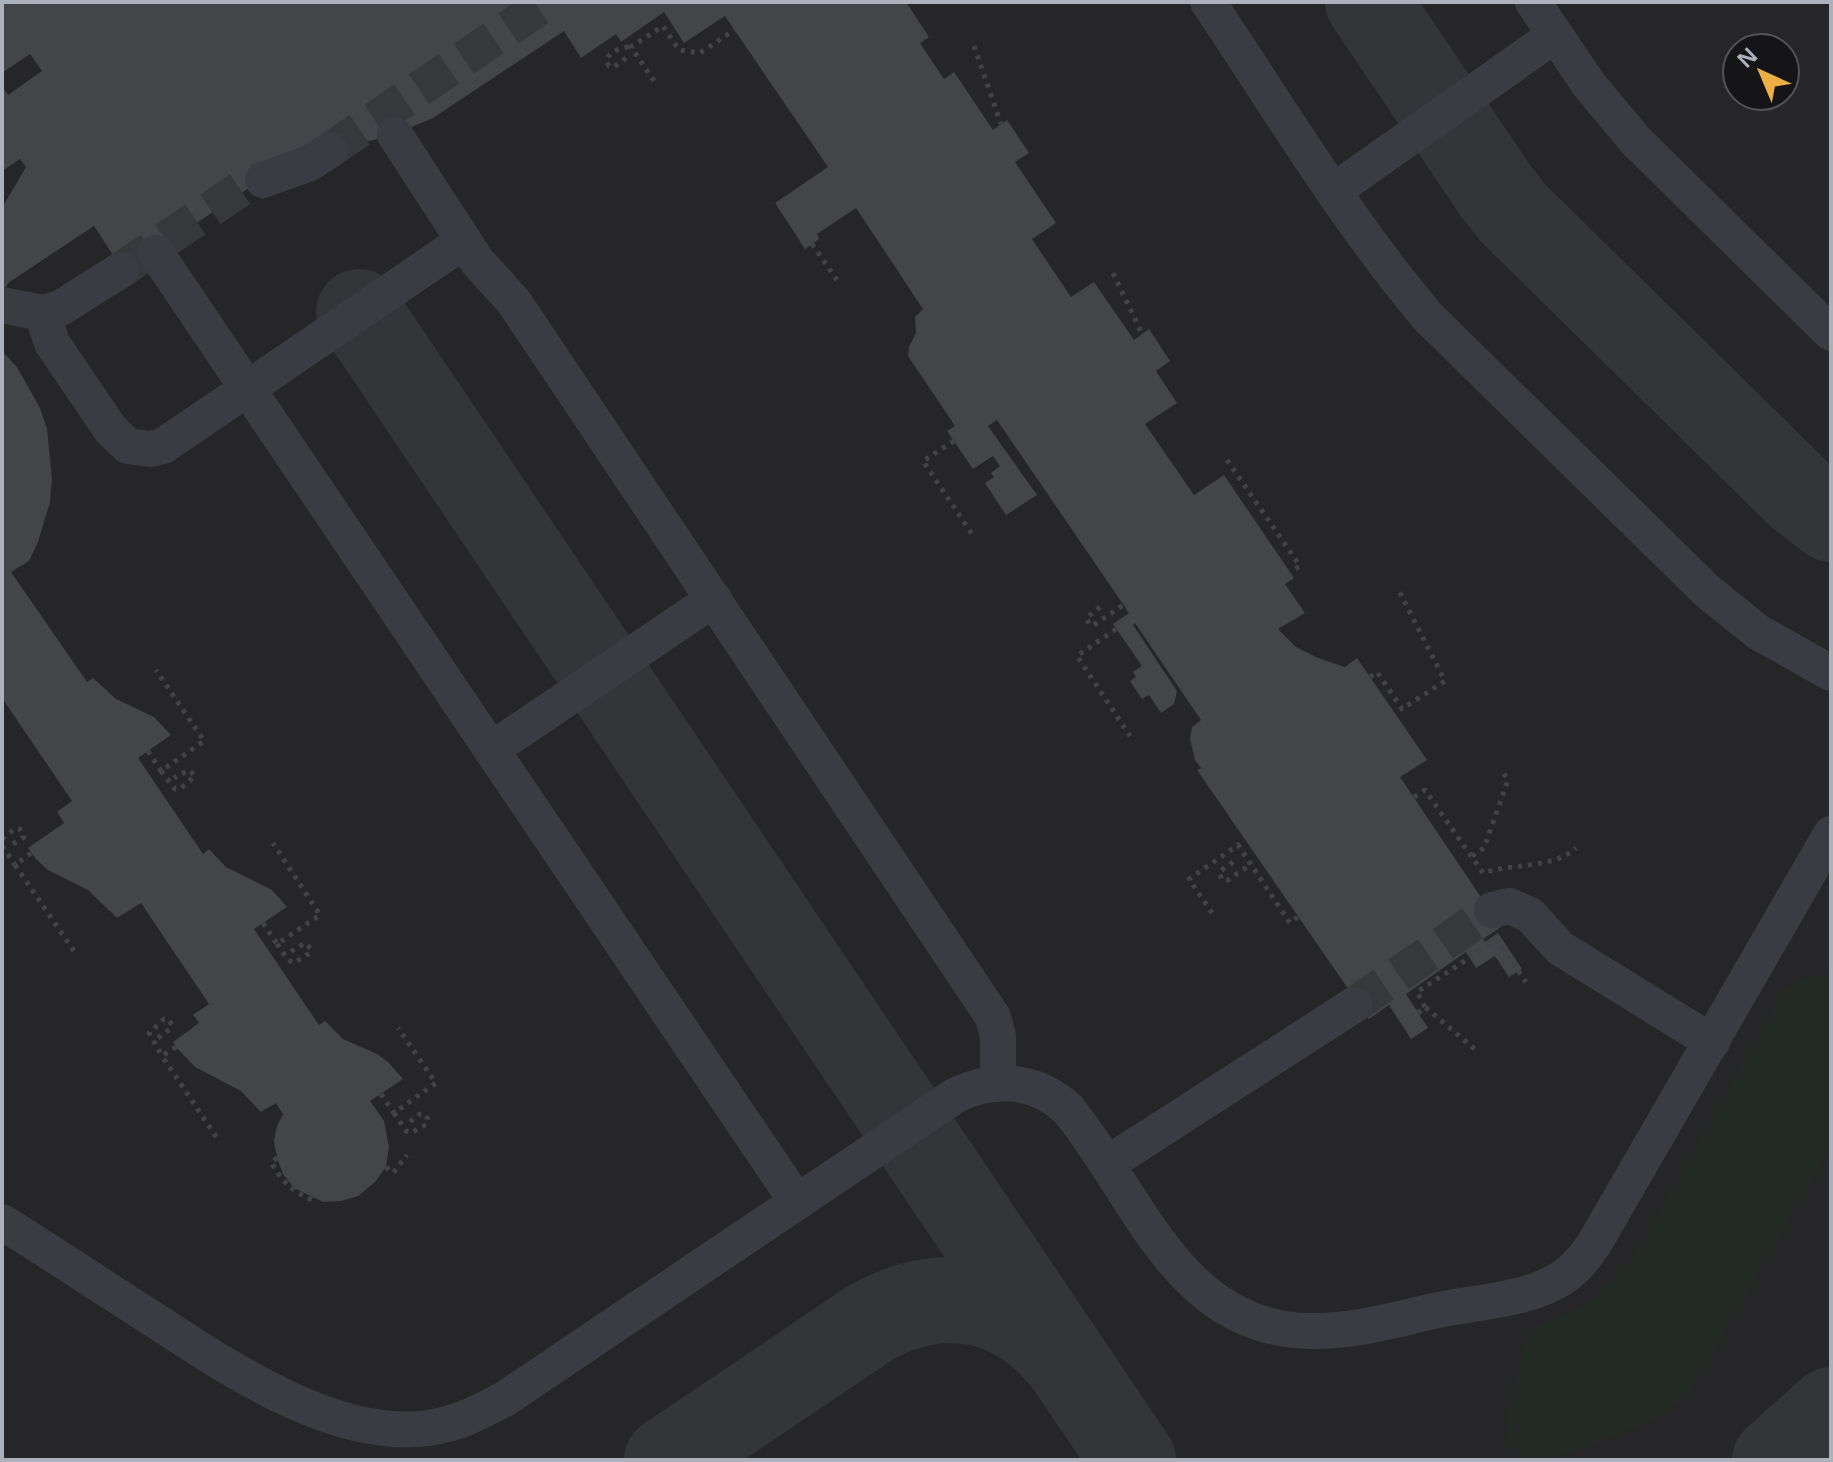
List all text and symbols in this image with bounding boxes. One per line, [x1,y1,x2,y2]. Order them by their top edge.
north arrow [1721,32,1801,112]
text: N [1730,40,1763,74]

